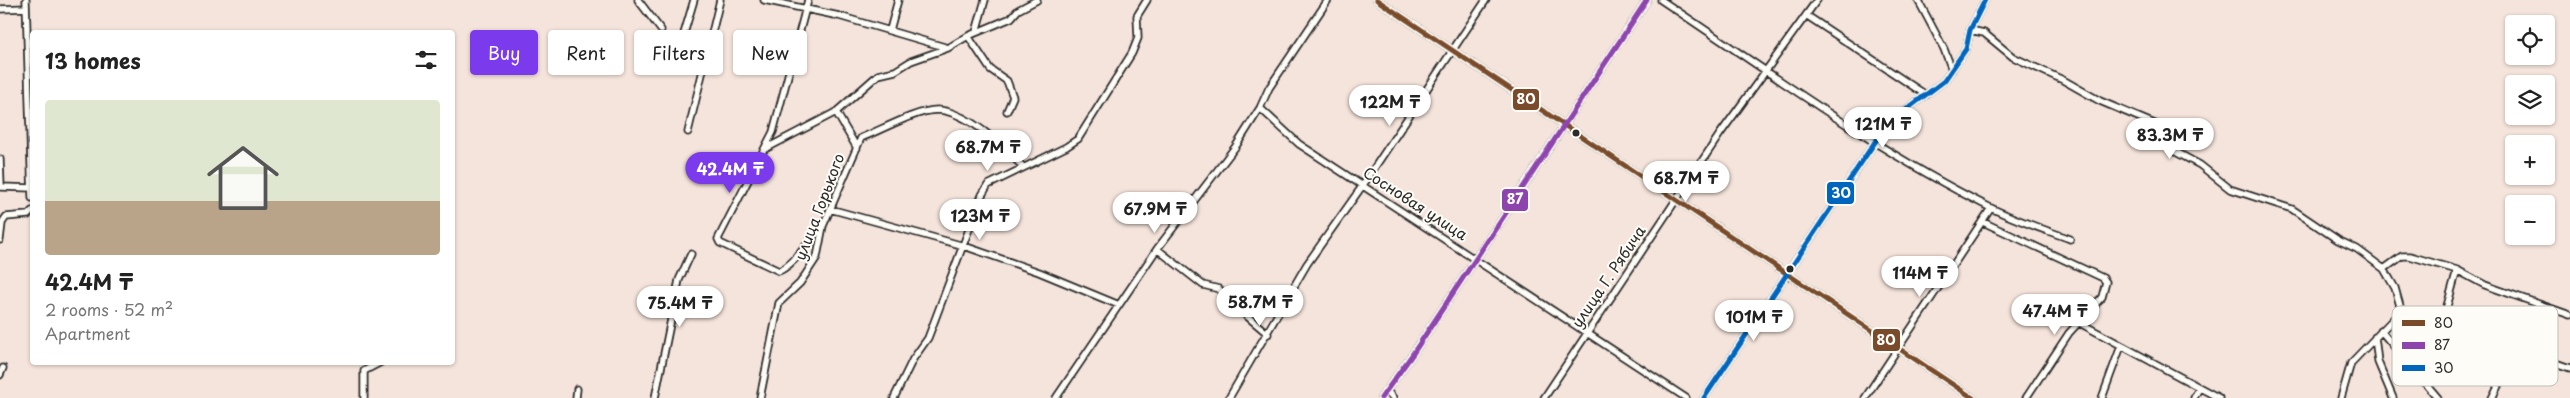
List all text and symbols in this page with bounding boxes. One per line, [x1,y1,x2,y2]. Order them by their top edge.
map controls [2505,15,2555,245]
button: locate [2505,15,2555,65]
chip: Buy [470,30,538,75]
chip: Rent [548,30,624,75]
chip: Filters [634,30,723,75]
chip: New [733,30,807,75]
text: 13 homes [45,44,141,76]
icon: filters [412,46,440,74]
button: layers [2505,75,2555,125]
pin: 122M ₸ [1349,84,1431,127]
line badge: 80 [1512,88,1540,111]
text: 80 [1516,88,1536,109]
text: 122M ₸ [1360,89,1420,113]
pin: 121M ₸ [1842,106,1924,149]
text: 121M ₸ [1855,111,1911,135]
pin: 83.3M ₸ [2124,118,2216,160]
text: 83.3M ₸ [2137,122,2203,146]
unlabelled marker [1571,128,1581,138]
pin: 68.7M ₸ [942,130,1034,172]
icon: home [198,133,288,223]
text: 68.7M ₸ [956,134,1020,158]
button: + [2505,135,2555,185]
street label: улица Горького [788,150,850,263]
pin: 42.4M ₸ [684,152,776,194]
text: 42.4M ₸ [696,156,764,180]
street label: Сосновая улица [1359,160,1473,246]
pin: 68.7M ₸ [1640,160,1732,203]
text: 68.7M ₸ [1654,165,1718,189]
line badge: 30 [1826,181,1855,205]
text: 30 [1831,182,1851,203]
line badge: 87 [1501,188,1529,212]
text: 87 [1507,188,1524,209]
pin: 67.9M ₸ [1109,192,1201,234]
button: − [2505,195,2555,245]
text: 67.9M ₸ [1123,196,1187,220]
pin: 123M ₸ [939,198,1021,241]
text: 123M ₸ [950,203,1010,227]
street label: улица Г. Рябича [1565,220,1651,332]
pin: 114M ₸ [1879,256,1961,298]
text: 114M ₸ [1892,260,1948,284]
unlabelled marker [1785,264,1795,274]
text: 42.4M ₸ [45,265,133,297]
pin: 58.7M ₸ [1214,284,1306,327]
pin: 75.4M ₸ [634,286,726,328]
text: 58.7M ₸ [1227,289,1293,313]
text: 75.4M ₸ [648,290,712,314]
pin: 47.4M ₸ [2009,294,2101,336]
text: 2 rooms · 52 m² [45,297,173,321]
text: 47.4M ₸ [2022,298,2088,322]
pin: 101M ₸ [1713,300,1795,342]
text: 101M ₸ [1726,304,1782,328]
legend [2392,306,2558,386]
text: 80 [2434,312,2453,333]
text: Apartment [45,321,130,345]
line badge: 80 [1872,328,1901,352]
text: 80 [1876,329,1896,350]
text: 87 [2434,334,2450,355]
text: 30 [2434,357,2453,378]

